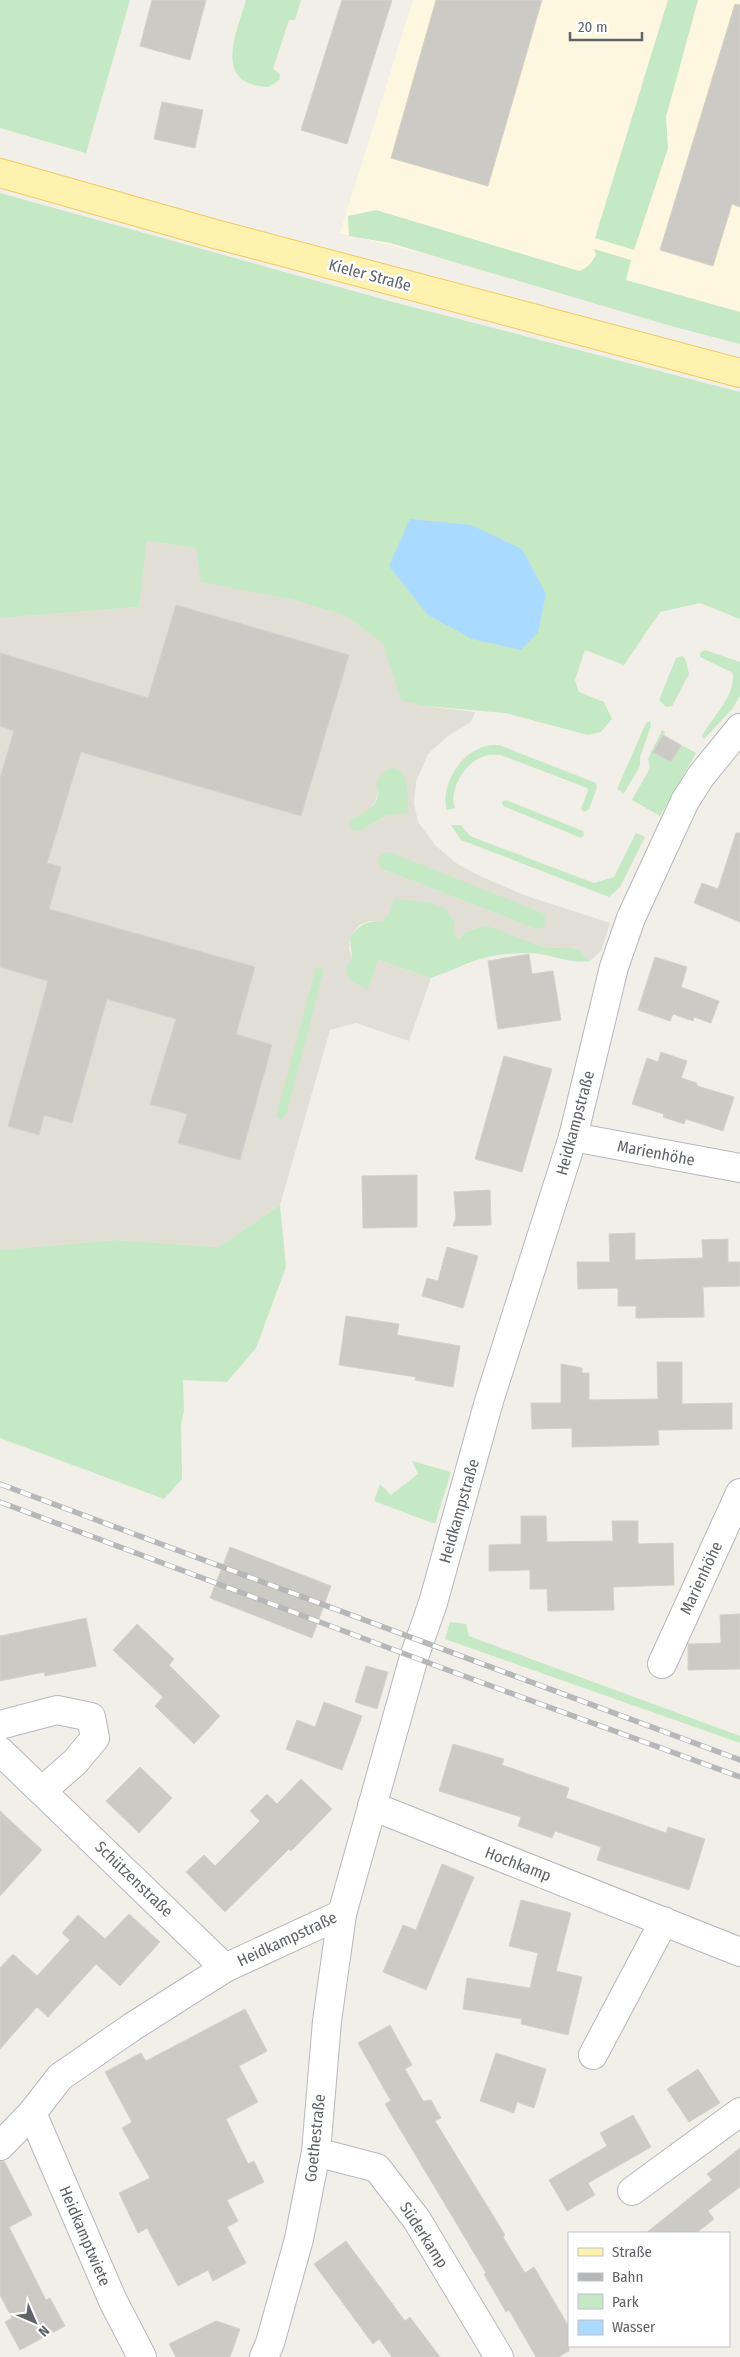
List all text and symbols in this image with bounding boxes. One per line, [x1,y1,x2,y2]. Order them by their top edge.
scale bar [570,10,642,42]
text: 20 m [578,18,608,36]
street label: Kieler Straße [327,255,413,295]
street label: Heidkampstraße [552,1069,598,1177]
street label: Marienhöhe [616,1136,696,1170]
street label: Heidkampstraße [435,1457,483,1565]
street label: Marienhöhe [676,1538,726,1618]
street label: Schützenstraße [91,1837,177,1921]
street label: Hochkamp [482,1843,554,1885]
street label: Heidkampstraße [234,1908,340,1970]
street label: Goethestraße [301,2093,329,2183]
street label: Heidkamptwiete [55,2183,115,2289]
street label: Süderkamp [396,2199,452,2271]
legend [568,2232,730,2347]
text: Straße [612,2243,652,2261]
text: Bahn [612,2268,643,2286]
text: Park [612,2293,639,2311]
north arrow [10,2297,60,2347]
text: Wasser [612,2318,656,2336]
text: N [35,2322,53,2340]

